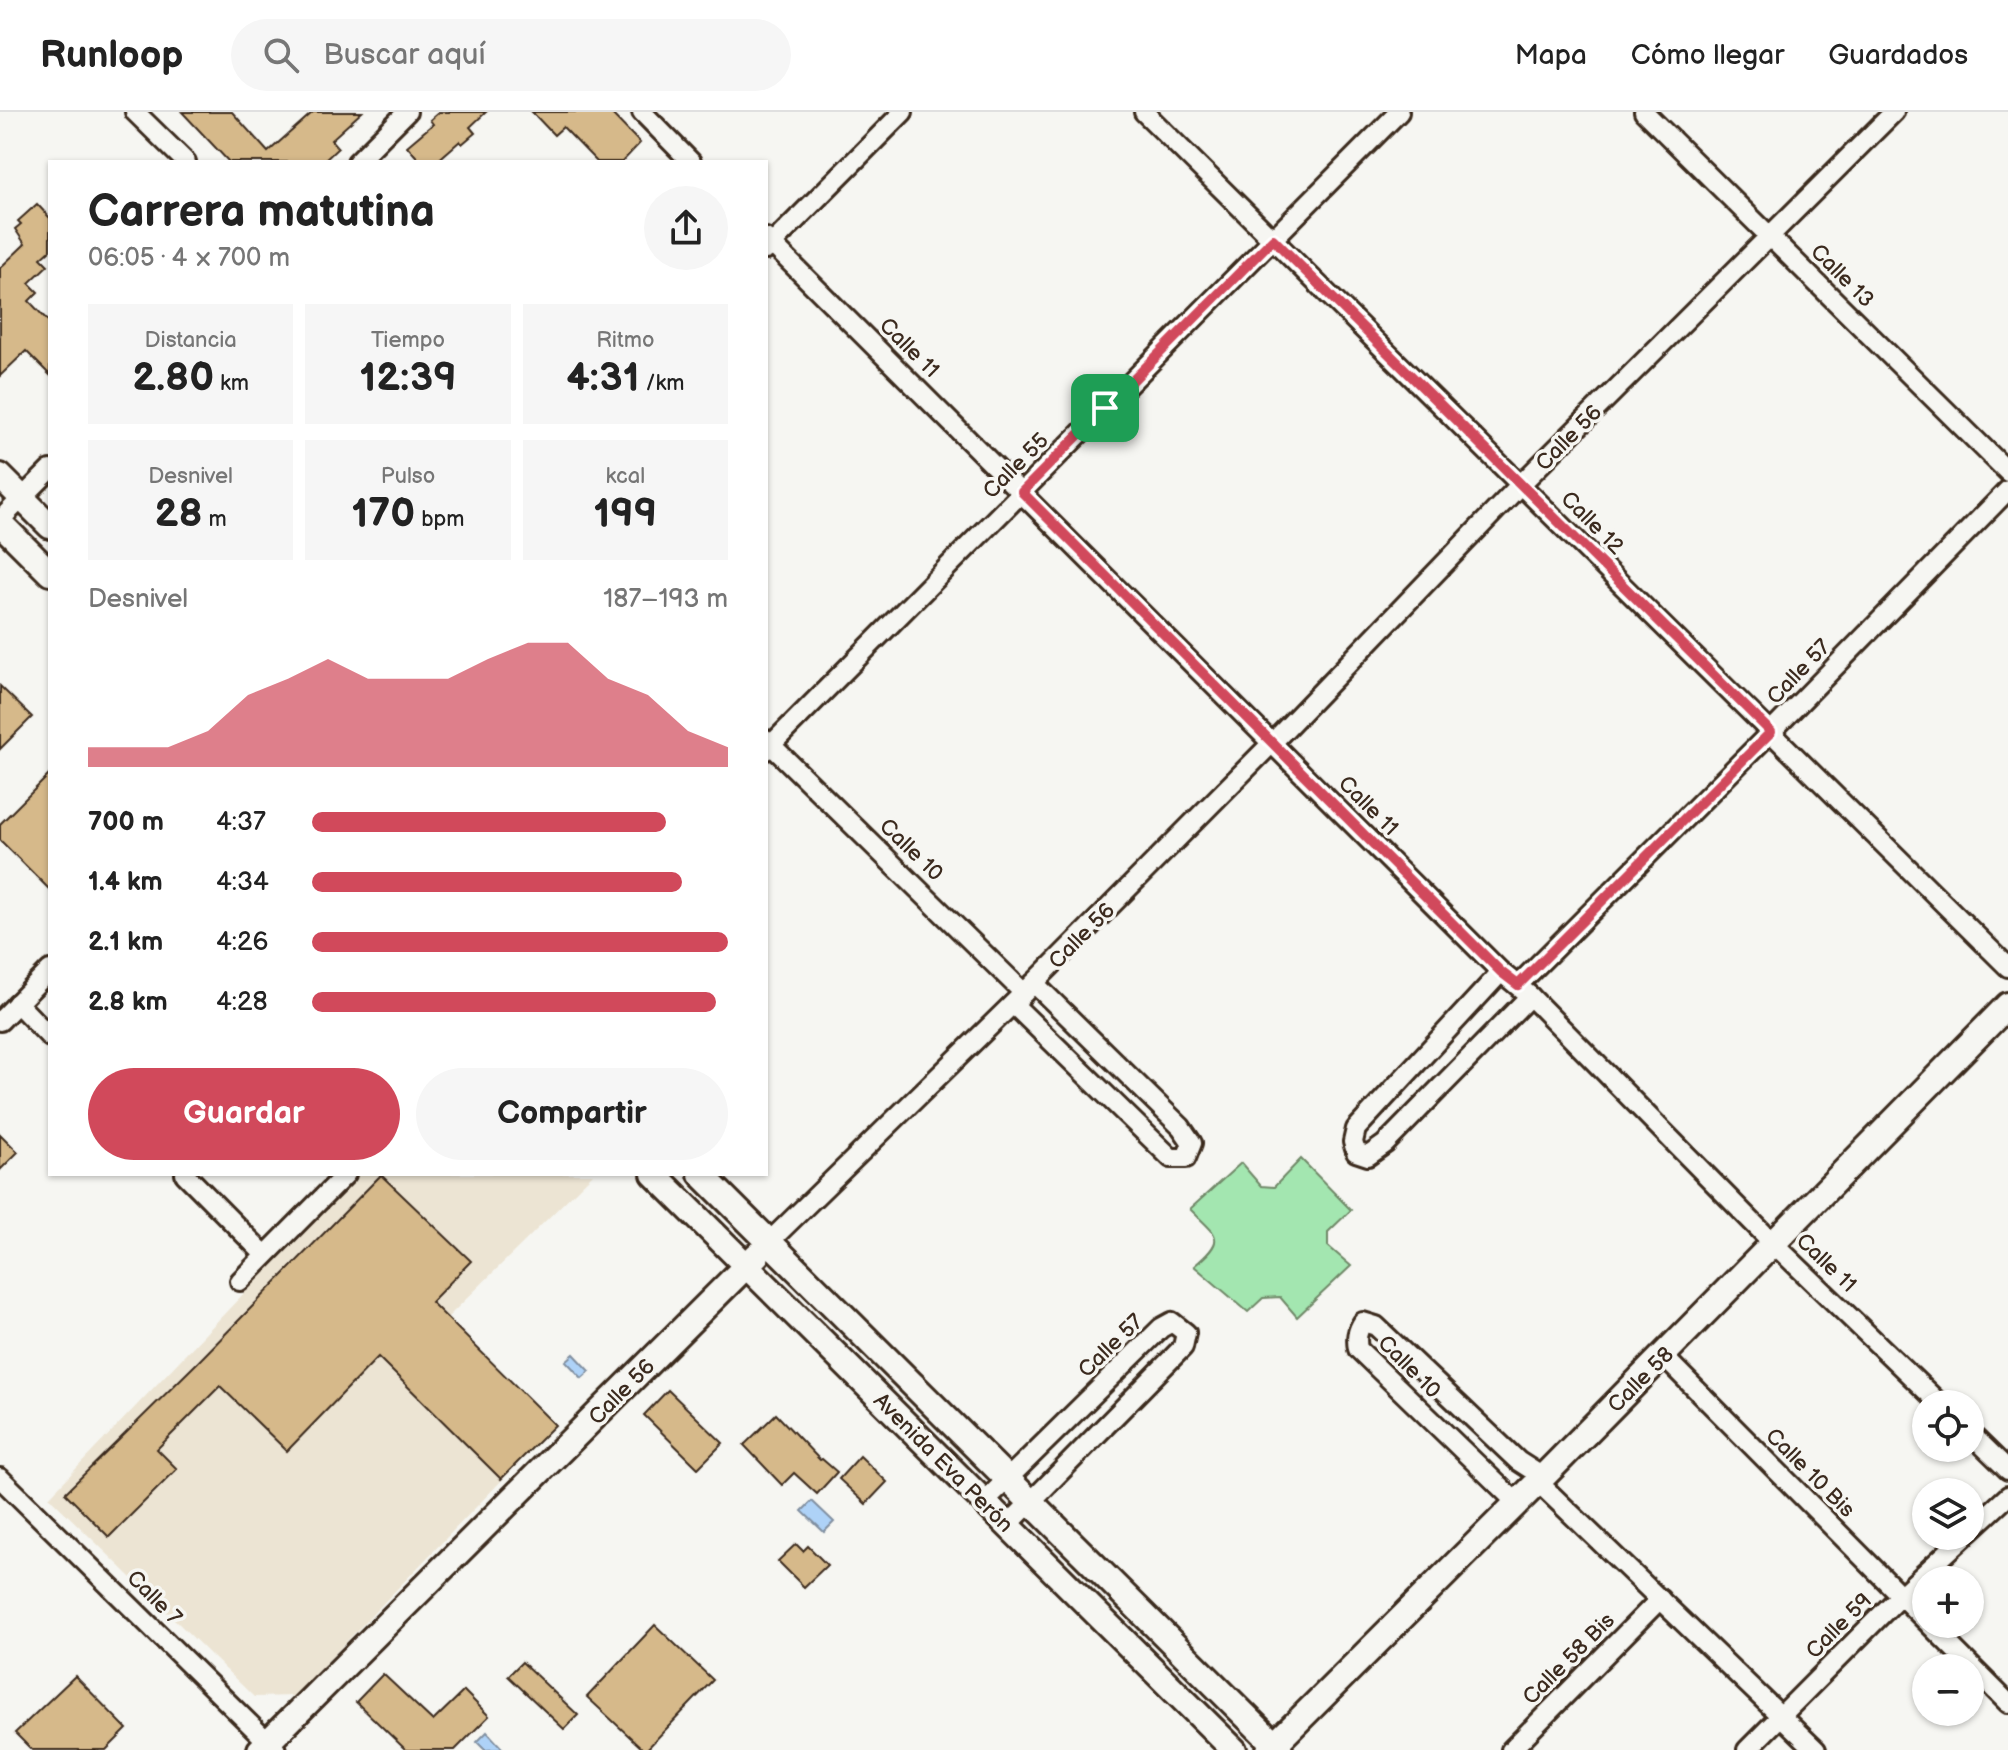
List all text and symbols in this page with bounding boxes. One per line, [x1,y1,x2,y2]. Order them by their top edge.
search box [231,19,791,91]
text: Runloop [40,33,183,78]
icon: search [259,33,303,77]
text: Buscar aquí [323,37,486,73]
text: Mapa [1515,39,1587,72]
text: Cómo llegar [1631,39,1784,72]
text: Guardados [1828,39,1968,72]
text: Carrera matutina [88,186,435,239]
button: share [644,186,728,270]
street label: Calle 13 [1805,239,1879,313]
text: 06:05 · 4 × 700 m [88,243,290,274]
street label: Calle 11 [873,312,945,384]
text: Distancia [144,327,237,354]
text: Tiempo [371,327,445,354]
text: Ritmo [596,327,654,354]
text: 2.80 [132,354,214,402]
text: 12:39 [359,354,457,402]
text: 4:31 [566,354,640,402]
text: km [214,370,249,397]
text: /km [640,370,684,397]
pin [1071,374,1139,442]
icon: arrive [1083,386,1127,430]
street label: Calle 56 [1530,399,1608,477]
street label: Calle 55 [978,428,1055,505]
text: Desnivel [148,463,233,490]
text: Pulso [381,463,435,490]
text: kcal [606,463,645,490]
street label: Calle 12 [1555,486,1629,560]
text: 28 [155,490,203,538]
text: 170 [351,490,415,538]
text: 199 [593,490,657,538]
text: m [203,506,227,533]
text: bpm [415,506,465,533]
text: Desnivel [88,584,188,615]
text: 187–193 m [603,584,728,615]
street label: Calle 57 [1762,634,1837,710]
street label: Calle 11 [1332,770,1404,842]
text: 700 m [88,807,164,838]
text: 4:37 [216,807,266,838]
street label: Calle 10 [873,813,948,887]
text: 1.4 km [88,867,163,898]
text: 4:34 [216,867,269,898]
street label: Calle 56 [1043,897,1121,975]
text: 2.1 km [88,927,163,958]
text: 4:26 [216,927,268,958]
text: 2.8 km [88,987,168,1018]
text: 4:28 [216,987,268,1018]
button: Guardar [88,1068,400,1160]
button: Compartir [416,1068,728,1160]
street label: Calle 11 [1790,1228,1862,1298]
street label: Calle 57 [1073,1308,1149,1384]
street label: Calle 10 [1372,1330,1446,1404]
street label: Calle 58 [1602,1341,1680,1419]
street label: Calle 56 [583,1353,661,1431]
street label: Avenida Eva Perón [867,1388,1018,1539]
map controls [1912,1390,1984,1726]
button: locate [1912,1390,1984,1462]
street label: Calle 10 Bis [1760,1423,1860,1523]
button: layers [1912,1478,1984,1550]
street label: Calle 7 [121,1565,187,1631]
button: + [1912,1566,1984,1638]
street label: Calle 59 [1801,1588,1878,1665]
street label: Calle 58 Bis [1517,1607,1621,1711]
button: − [1912,1654,1984,1726]

